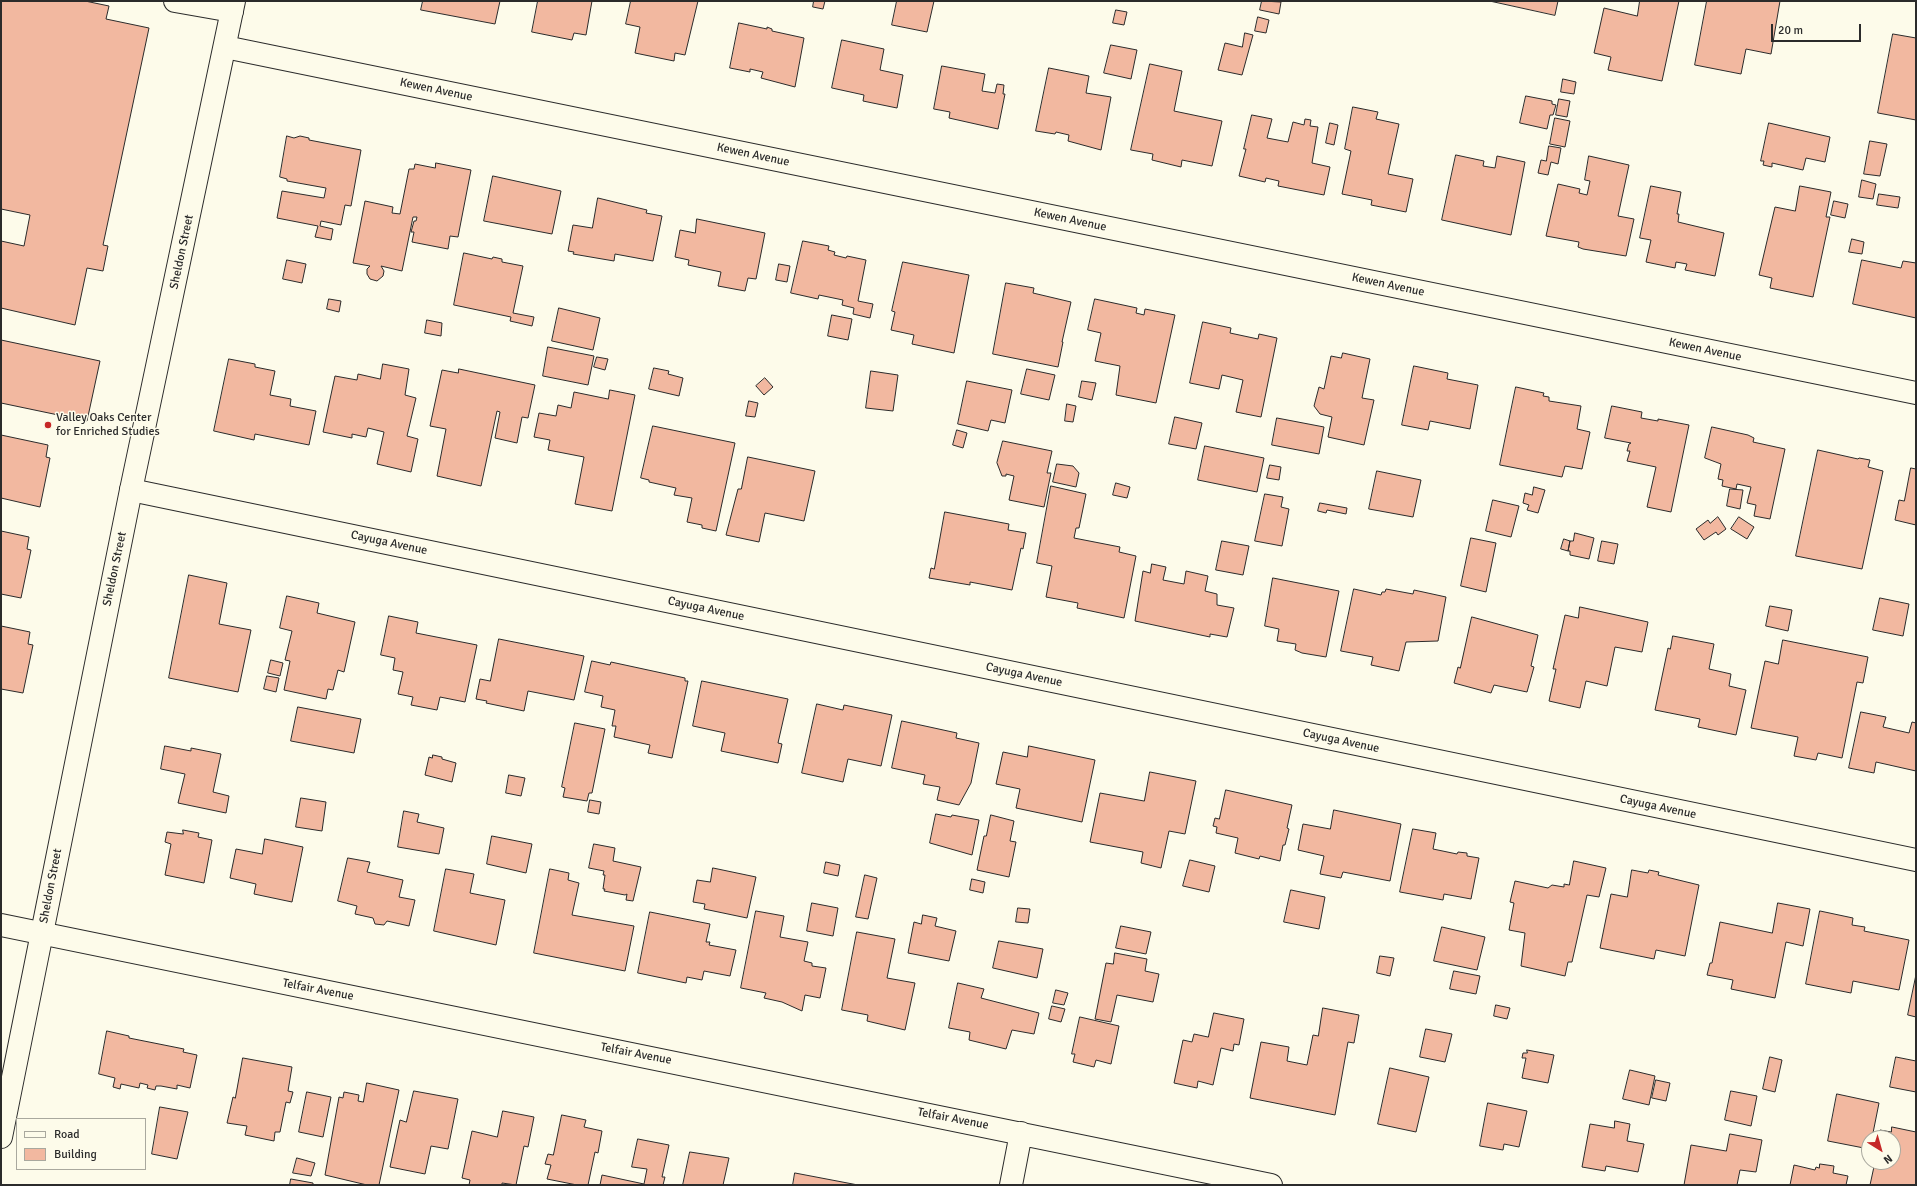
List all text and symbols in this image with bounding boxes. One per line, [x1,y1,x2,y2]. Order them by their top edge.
scale bar [1773,16,1863,42]
text: 20 m [1778,23,1803,38]
street label: Kewen Avenue [398,75,474,105]
street label: Kewen Avenue [715,140,791,170]
street label: Kewen Avenue [1032,205,1108,235]
street label: Sheldon Street [167,213,197,291]
street label: Kewen Avenue [1350,270,1426,300]
street label: Kewen Avenue [1667,335,1743,365]
place label: Valley Oaks Center for Enriched Studies [56,411,160,439]
marker: Valley Oaks Center for Enriched Studies [43,420,53,430]
street label: Cayuga Avenue [349,528,429,558]
street label: Sheldon Street [100,530,130,608]
street label: Cayuga Avenue [666,594,746,624]
street label: Cayuga Avenue [984,660,1064,690]
street label: Cayuga Avenue [1301,726,1381,756]
street label: Cayuga Avenue [1618,792,1698,822]
street label: Sheldon Street [37,847,65,925]
street label: Telfair Avenue [281,976,355,1004]
street label: Telfair Avenue [599,1040,673,1068]
street label: Telfair Avenue [916,1105,990,1133]
legend [16,1118,146,1170]
text: Road [54,1127,80,1142]
north arrow [1861,1130,1901,1170]
text: Building [54,1147,97,1162]
text: N [1881,1152,1895,1167]

